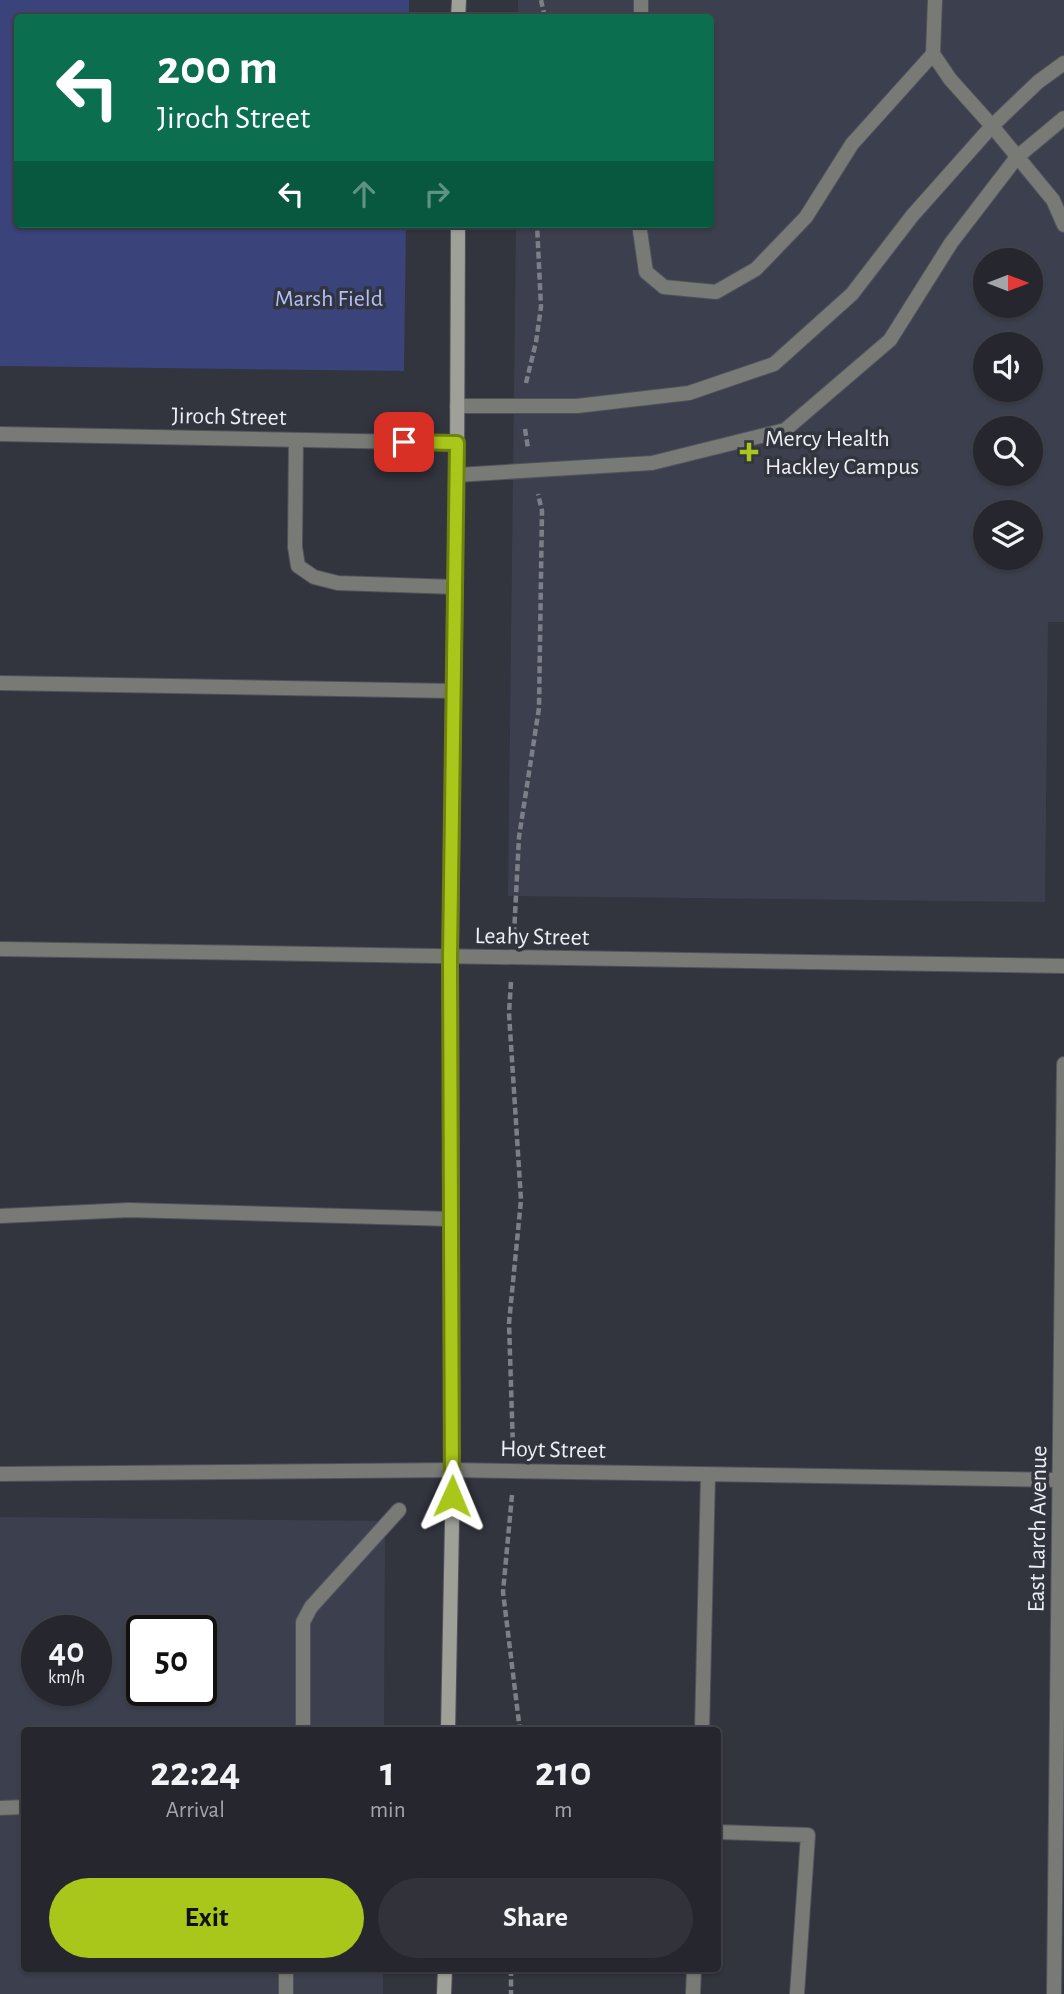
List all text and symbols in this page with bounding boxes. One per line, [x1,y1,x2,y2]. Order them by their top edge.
icon: left [42,42,133,133]
text: 200 m [157,44,278,93]
text: Jiroch Street [157,102,310,134]
icon: left [272,175,310,213]
icon: ahead [345,175,383,213]
icon: right [418,175,456,213]
north arrow [973,248,1043,318]
map controls [973,248,1043,570]
park label: Marsh Field [275,287,383,311]
button: sound [973,332,1043,402]
street label: Jiroch Street [171,404,287,430]
pin [374,412,434,472]
button: search [973,416,1043,486]
icon: arrive [385,423,423,461]
place label: Mercy Health Hackley Campus [765,427,919,479]
marker: Mercy Health Hackley Campus [739,442,759,462]
button: layers [973,500,1043,570]
street label: Leahy Street [475,924,590,950]
street label: Hoyt Street [500,1437,606,1463]
street label: East Larch Avenue [1025,1445,1051,1613]
position arrow [415,1459,489,1533]
speed limit sign: 50 [126,1615,217,1706]
text: 40 [49,1634,84,1669]
text: km/h [48,1669,85,1687]
text: 22:24 [150,1751,240,1793]
text: 1 [380,1751,395,1793]
text: 210 [535,1751,592,1793]
text: Arrival [166,1799,225,1822]
text: min [370,1799,406,1822]
text: m [554,1799,572,1822]
button: Exit [49,1878,364,1958]
button: Share [378,1878,693,1958]

